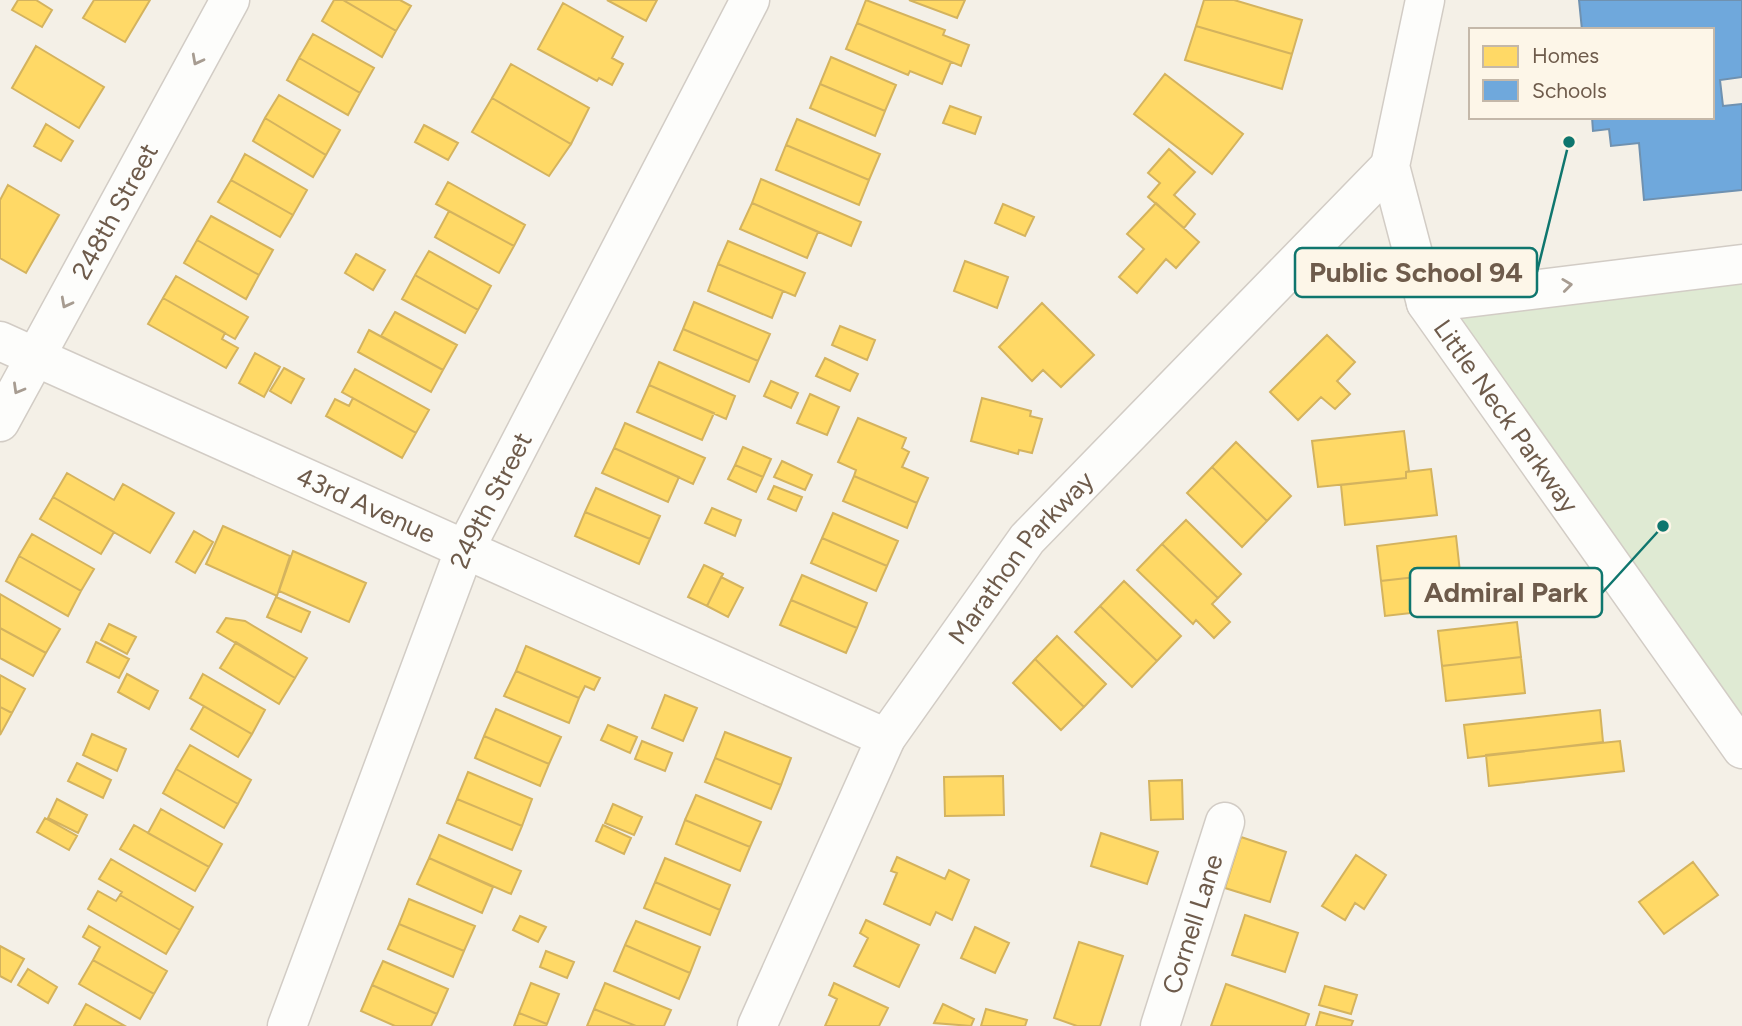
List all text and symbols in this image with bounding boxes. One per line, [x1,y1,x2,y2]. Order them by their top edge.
legend [1469,28,1714,119]
text: Homes [1532,43,1599,68]
one-way arrow [192,53,206,65]
text: Schools [1532,78,1607,103]
street label: 248th Street [65,137,165,285]
callout: Public School 94 [1295,248,1537,297]
text: Public School 94 [1309,255,1523,289]
one-way arrow [1561,278,1573,293]
one-way arrow [61,296,74,308]
street label: Little Neck Parkway [1427,313,1586,519]
one-way arrow [13,382,26,395]
street label: 249th Street [443,427,539,573]
street label: 43rd Avenue [292,460,440,550]
street label: Marathon Parkway [941,464,1100,651]
callout: Admiral Park [1410,568,1602,617]
text: Admiral Park [1424,575,1588,609]
street label: Cornell Lane [1155,850,1230,998]

